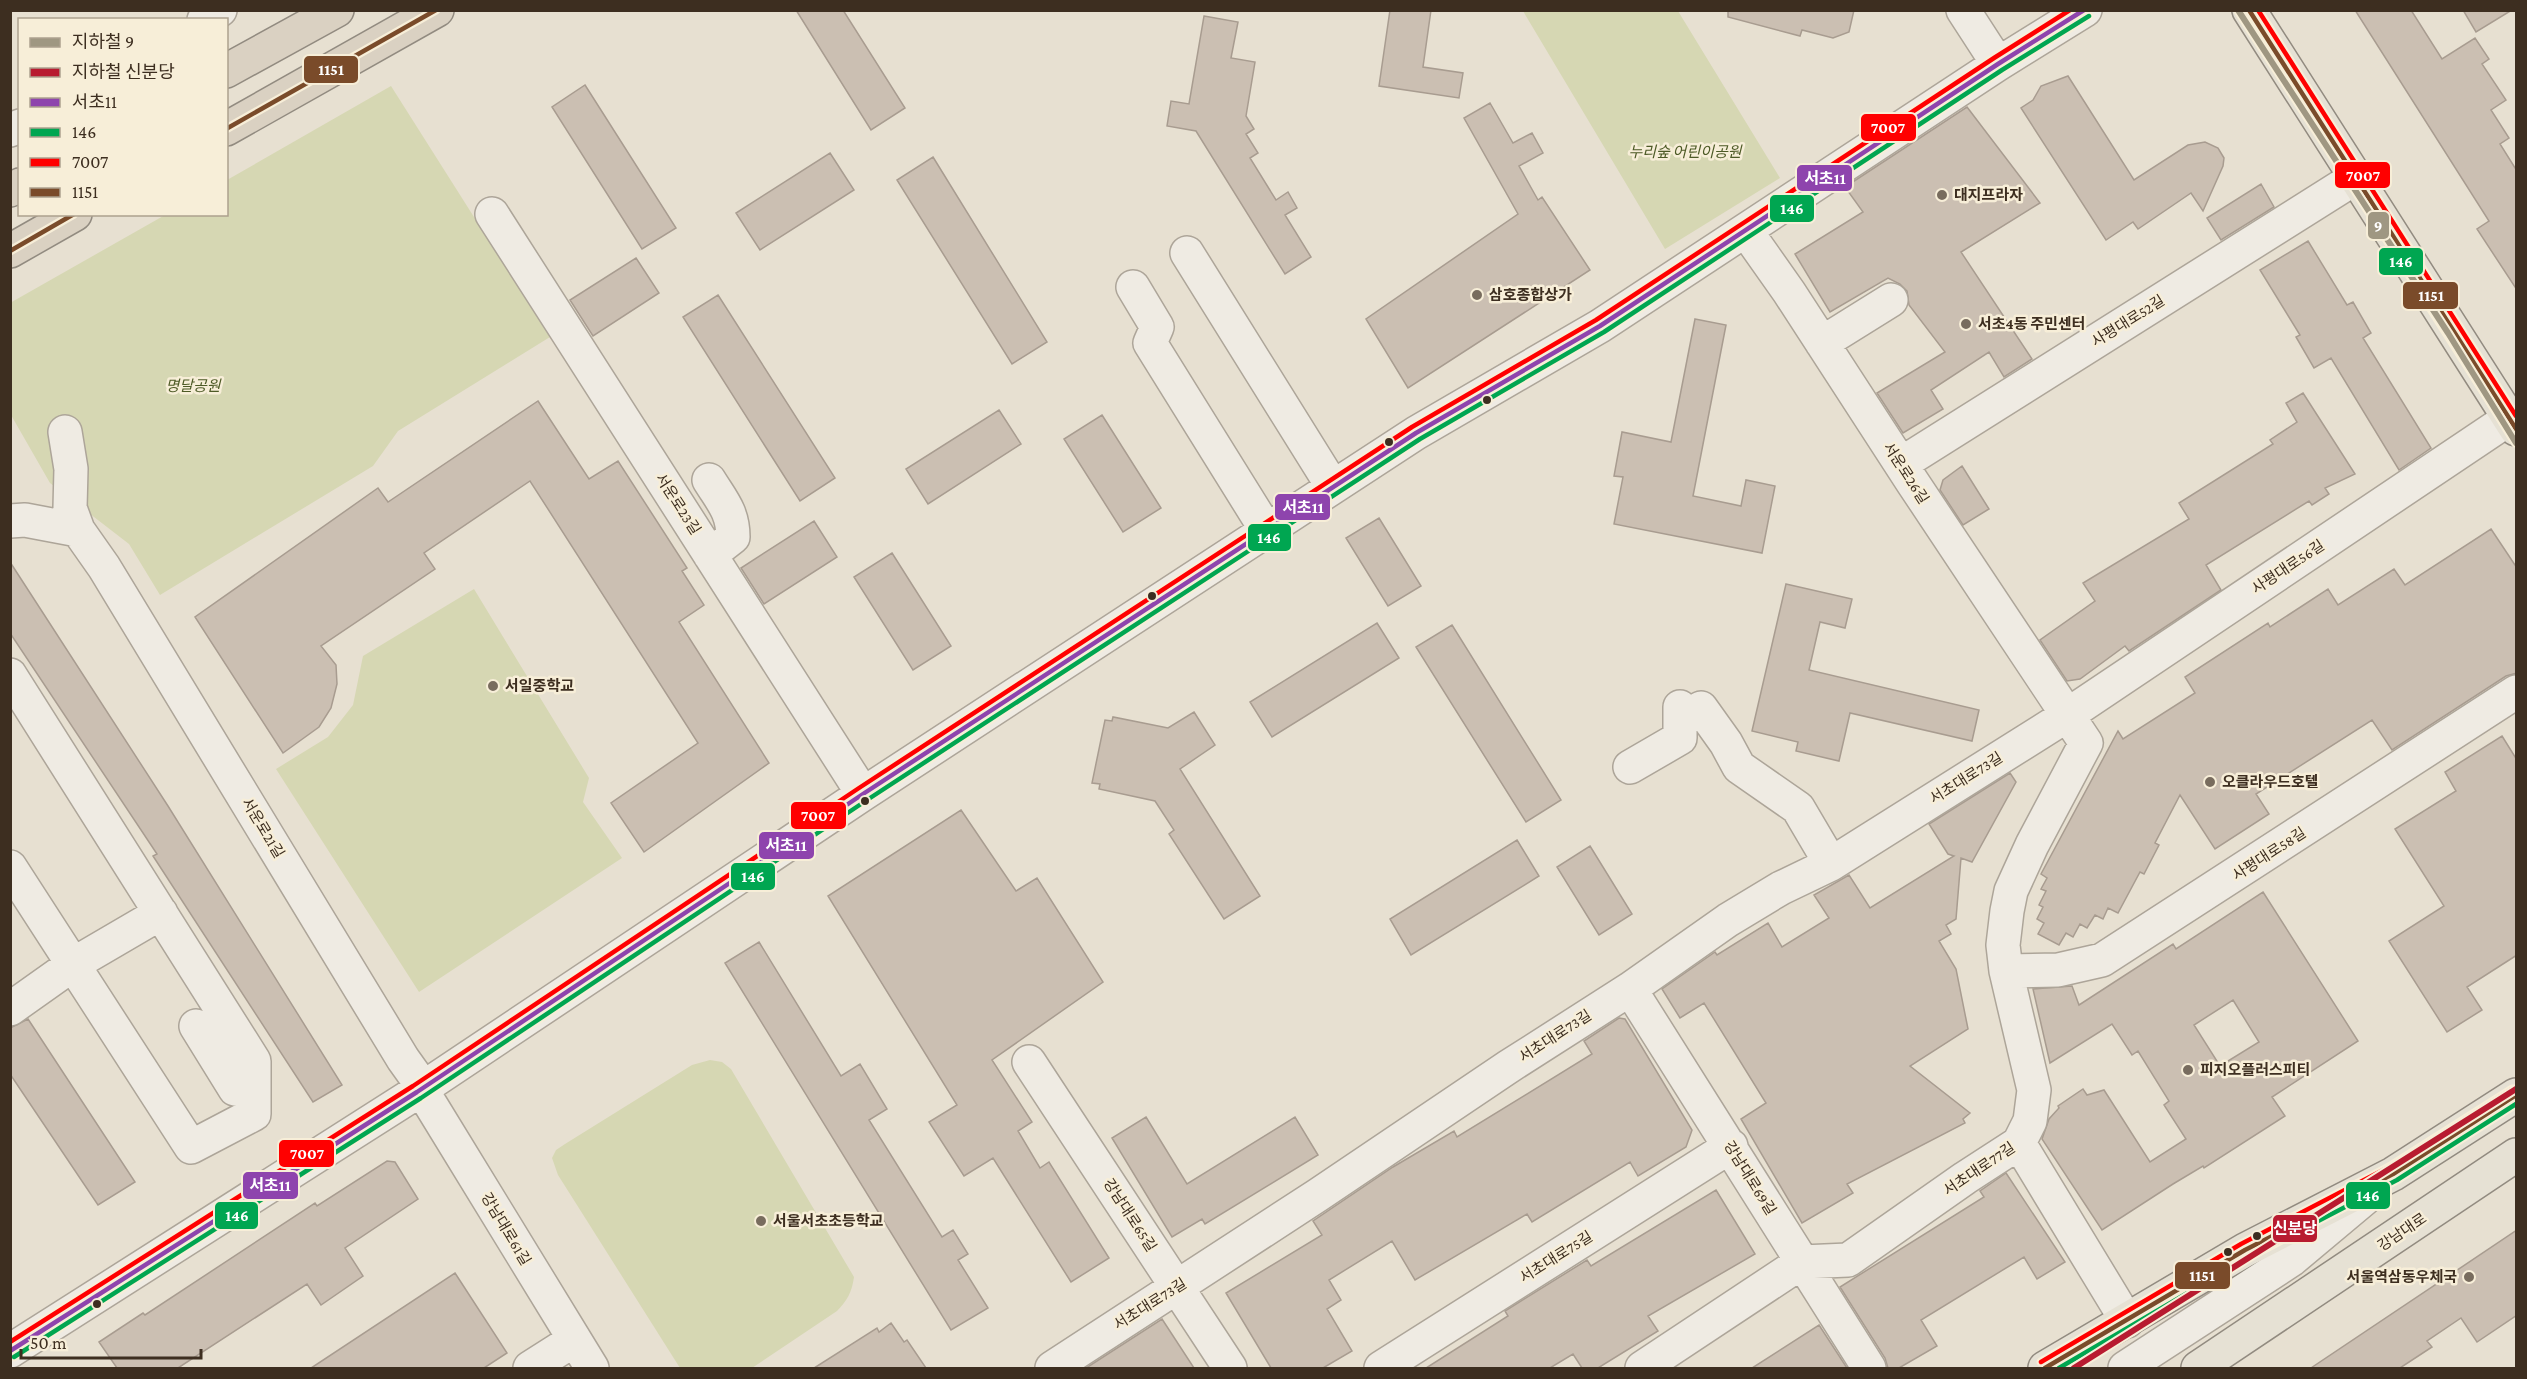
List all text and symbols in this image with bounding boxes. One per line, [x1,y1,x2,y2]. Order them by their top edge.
legend [18,18,228,216]
text: 지하철 9 [72,32,134,52]
line badge: 1151 [303,55,359,84]
text: 1151 [318,61,344,78]
text: 지하철 신분당 [72,62,175,82]
text: 서초11 [72,92,117,112]
line badge: 7007 [1860,113,1917,142]
text: 7007 [1871,119,1905,136]
text: 146 [72,122,96,142]
park label: 누리숲 어린이공원 [1628,144,1743,160]
text: 7007 [72,152,108,172]
line badge: 7007 [2334,161,2391,189]
line badge: 서초11 [1796,164,1853,192]
text: 7007 [2346,167,2380,184]
text: 서초11 [1804,170,1846,187]
text: 1151 [72,182,98,202]
place label: 대지프라자 [1954,187,2023,203]
marker: 대지프라자 [1935,188,1949,202]
line badge: 146 [1769,194,1815,223]
text: 146 [1780,200,1804,217]
line badge: 9 [2367,211,2390,240]
text: 9 [2374,217,2382,234]
line badge: 146 [2378,247,2424,276]
text: 146 [2389,253,2413,270]
line badge: 1151 [2402,281,2459,310]
place label: 삼호종합상가 [1489,286,1572,303]
text: 1151 [2418,287,2444,304]
marker: 삼호종합상가 [1470,288,1484,302]
street label: 사평대로52길 [2089,292,2167,350]
place label: 서초4동 주민센터 [1978,316,2086,332]
marker: 서초4동 주민센터 [1959,317,1973,331]
park label: 명달공원 [165,378,222,394]
unlabelled marker [1481,394,1493,406]
unlabelled marker [1383,436,1395,448]
street label: 서운로26길 [1880,439,1932,507]
street label: 서운로23길 [652,471,704,537]
line badge: 서초11 [1274,493,1331,521]
text: 서초11 [1282,499,1324,516]
line badge: 146 [1247,523,1292,552]
text: 146 [1257,529,1281,546]
street label: 사평대로56길 [2249,537,2327,597]
unlabelled marker [1146,590,1158,602]
place label: 서일중학교 [505,677,574,694]
marker: 서일중학교 [486,679,500,693]
street label: 서초대로73길 [1927,749,2005,807]
place label: 오클라우드호텔 [2222,774,2319,790]
marker: 오클라우드호텔 [2203,775,2217,789]
street label: 서운로21길 [239,795,287,861]
unlabelled marker [859,795,871,807]
line badge: 7007 [790,801,847,830]
text: 7007 [801,807,835,824]
street label: 사평대로58길 [2229,824,2309,884]
line badge: 서초11 [758,831,815,860]
text: 서초11 [765,837,807,854]
line badge: 146 [730,862,776,891]
text: 146 [741,868,765,885]
street label: 서초대로73길 [1516,1007,1594,1065]
place label: 피지오플러스피티 [2200,1062,2310,1078]
marker: 피지오플러스피티 [2181,1063,2195,1077]
street label: 강남대로69길 [1721,1138,1779,1218]
line badge: 7007 [278,1139,335,1168]
street label: 서초대로77길 [1940,1139,2018,1199]
text: 7007 [290,1145,324,1162]
line badge: 서초11 [242,1171,299,1200]
street label: 강남대로65길 [1101,1176,1159,1254]
text: 서초11 [249,1177,291,1194]
line badge: 146 [2345,1181,2391,1210]
text: 146 [2356,1187,2380,1204]
street label: 강남대로61길 [478,1190,534,1268]
line badge: 146 [214,1201,259,1230]
text: 146 [225,1207,249,1224]
street label: 강남대로 [2375,1210,2429,1254]
place label: 서울서초초등학교 [773,1212,884,1229]
marker: 서울서초초등학교 [754,1214,768,1228]
line badge: 신분당 [2272,1214,2318,1243]
text: 신분당 [2273,1220,2317,1237]
street label: 서초대로75길 [1517,1228,1595,1286]
unlabelled marker [2251,1230,2263,1242]
unlabelled marker [2222,1246,2234,1258]
line badge: 1151 [2174,1261,2231,1290]
text: 1151 [2189,1267,2215,1284]
place label: 서울역삼동우체국 [2347,1269,2457,1285]
marker: 서울역삼동우체국 [2462,1270,2476,1284]
street label: 서초대로73길 [1111,1275,1189,1333]
unlabelled marker [91,1298,103,1310]
scale bar [21,1322,201,1360]
text: 50 m [30,1333,67,1353]

